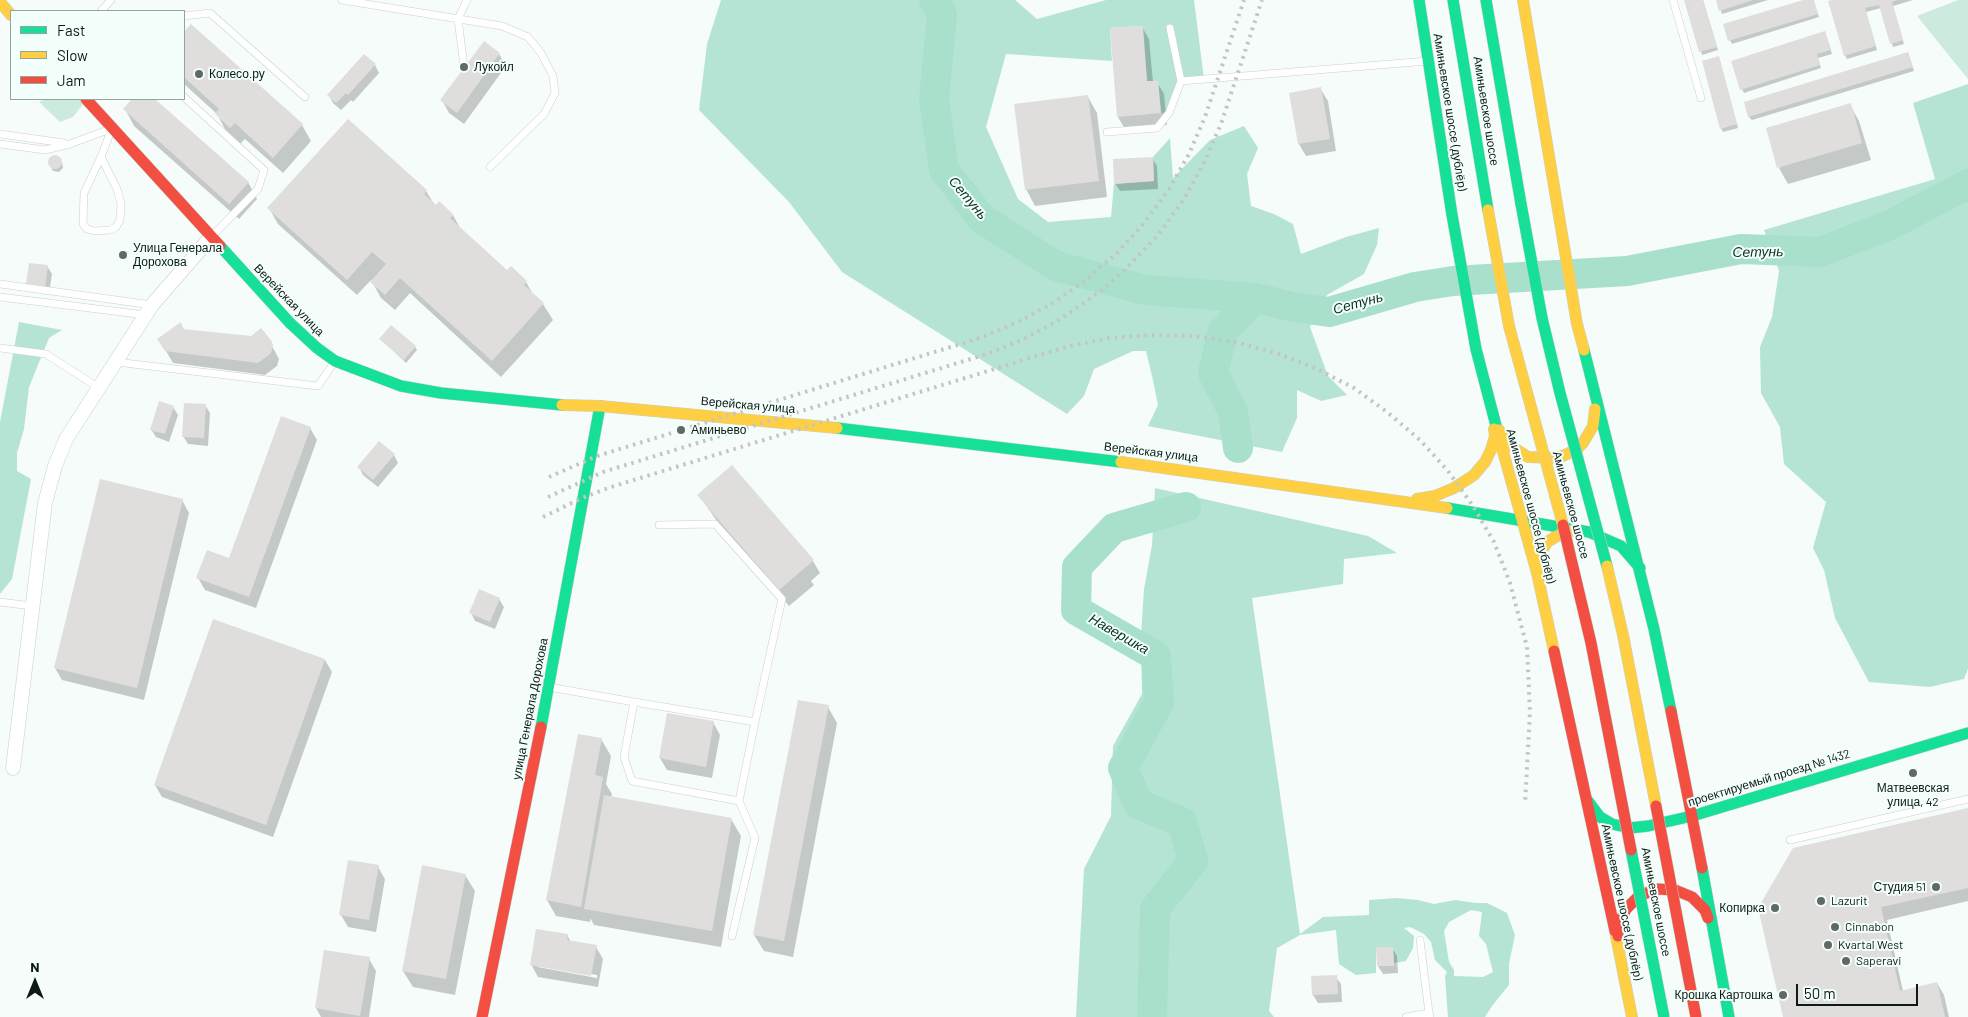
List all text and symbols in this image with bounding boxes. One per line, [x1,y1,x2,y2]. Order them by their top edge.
legend [10,10,185,100]
text: Fast [57,21,85,39]
street label: Аминьевское шоссе (дублёр) [1430,32,1470,192]
text: Slow [57,46,88,64]
street label: Аминьевское шоссе [1470,55,1502,167]
place label: Лукойл [474,60,514,74]
marker: Лукойл [458,61,470,73]
place label: Колесо.ру [209,67,265,81]
marker: Колесо.ру [193,68,205,80]
text: Jam [57,71,86,89]
water label: Сетунь [945,173,991,223]
place label: Улица Генерала Дорохова [133,241,222,269]
water label: Сетунь [1732,243,1784,261]
marker: Улица Генерала Дорохова [117,249,129,261]
street label: Верейская улица [251,261,327,339]
water label: Сетунь [1331,288,1385,318]
street label: Верейская улица [700,394,796,416]
place label: Аминьево [691,423,746,437]
marker: Аминьево [675,424,687,436]
street label: Аминьевское шоссе (дублёр) [1503,427,1559,585]
street label: Верейская улица [1103,439,1199,465]
street label: Аминьевское шоссе [1550,450,1592,560]
water label: Навершка [1086,610,1152,658]
street label: улица Генерала Дорохова [509,637,551,781]
street label: проектируемый проезд № 1432 [1686,746,1852,810]
marker: Матвеевская улица, 42 [1907,767,1919,779]
place label: Матвеевская улица, 42 [1877,781,1949,809]
street label: Аминьевское шоссе (дублёр) [1598,823,1646,981]
street label: Аминьевское шоссе [1638,846,1674,958]
place label: Студия 51 [1873,880,1926,894]
marker: Студия 51 [1930,881,1942,893]
place label: Lazurit [1831,894,1868,908]
marker: Lazurit [1815,895,1827,907]
place label: Копирка [1719,901,1765,915]
marker: Копирка [1769,902,1781,914]
place label: Cinnabon [1845,920,1894,934]
marker: Cinnabon [1829,921,1841,933]
place label: Kvartal West [1838,938,1903,952]
marker: Kvartal West [1822,939,1834,951]
place label: Saperavi [1856,954,1901,968]
marker: Saperavi [1840,955,1852,967]
north arrow [10,957,60,1007]
text: N [30,958,40,975]
scale bar [1798,974,1920,1006]
text: 50 m [1804,984,1836,1002]
place label: Крошка Картошка [1675,988,1773,1002]
marker: Крошка Картошка [1777,989,1789,1001]

